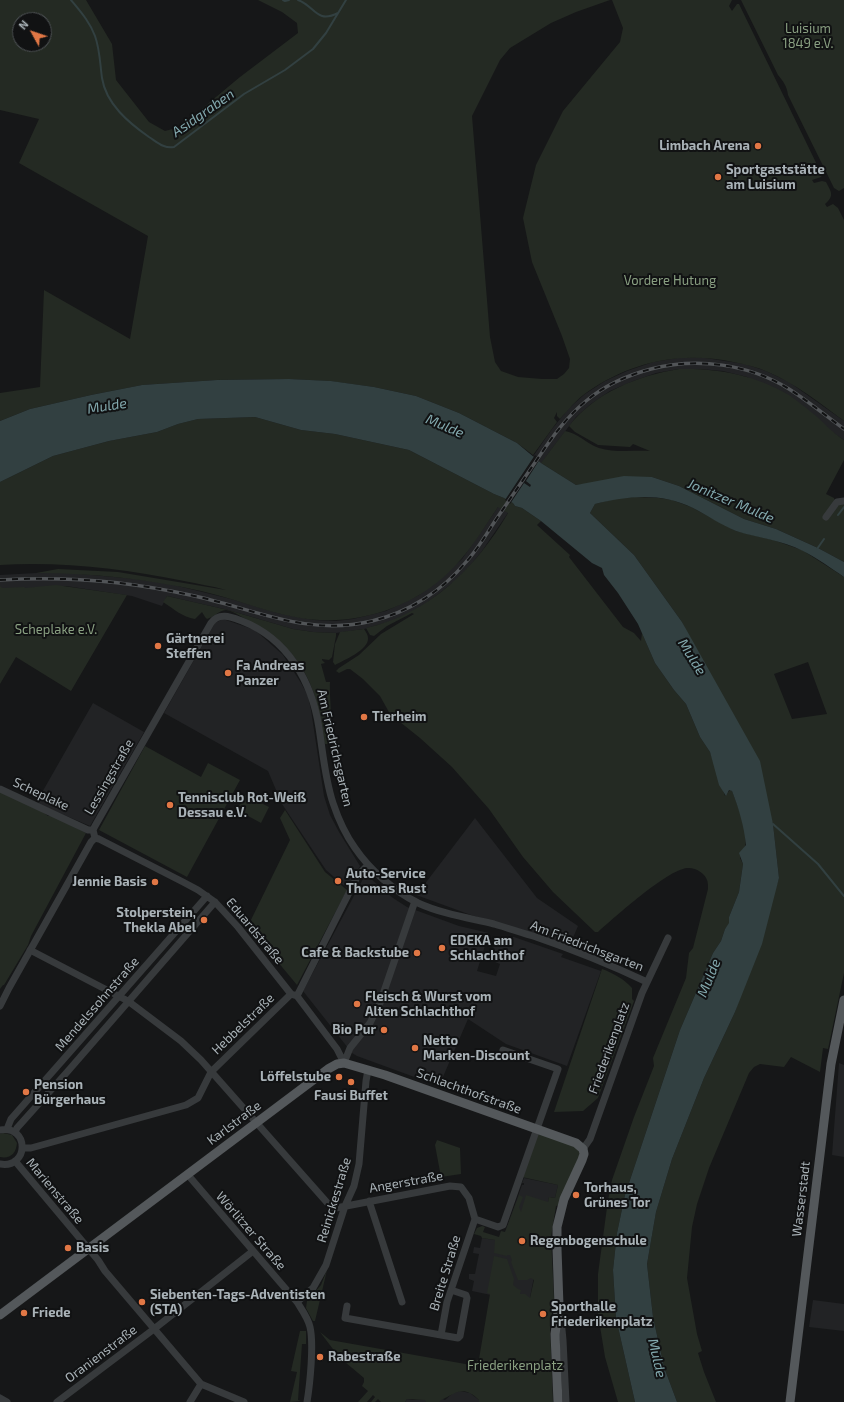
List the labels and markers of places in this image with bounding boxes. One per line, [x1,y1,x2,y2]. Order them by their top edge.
place label: Limbach Arena [659,138,750,154]
marker: Limbach Arena [753,141,763,151]
place label: Sportgaststätte am Luisium [726,162,825,193]
marker: Sportgaststätte am Luisium [713,172,723,182]
place label: Gärtnerei Steffen [166,631,224,662]
marker: Gärtnerei Steffen [153,641,163,651]
place label: Fa Andreas Panzer [236,658,304,689]
marker: Fa Andreas Panzer [223,668,233,678]
place label: Tierheim [372,709,426,725]
marker: Tierheim [359,712,369,722]
place label: Tennisclub Rot-Weiß Dessau e.V. [178,790,306,821]
marker: Tennisclub Rot-Weiß Dessau e.V. [165,800,175,810]
place label: Auto-Service Thomas Rust [346,866,426,897]
place label: Jennie Basis [72,874,147,890]
marker: Auto-Service Thomas Rust [333,876,343,886]
marker: Jennie Basis [150,877,160,887]
place label: Stolperstein, Thekla Abel [116,905,196,936]
marker: Stolperstein, Thekla Abel [199,915,209,925]
place label: EDEKA am Schlachthof [450,933,524,964]
marker: EDEKA am Schlachthof [437,943,447,953]
place label: Cafe & Backstube [301,945,409,961]
marker: Cafe & Backstube [412,948,422,958]
place label: Fleisch & Wurst vom Alten Schlachthof [365,989,492,1020]
marker: Fleisch & Wurst vom Alten Schlachthof [352,999,362,1009]
place label: Bio Pur [332,1022,376,1038]
marker: Bio Pur [379,1025,389,1035]
place label: Netto Marken-Discount [423,1033,530,1064]
marker: Netto Marken-Discount [410,1043,420,1053]
place label: Löffelstube [260,1069,331,1085]
marker: Löffelstube [334,1072,344,1082]
place label: Pension Bürgerhaus [34,1077,106,1108]
marker: Fausi Buffet [346,1077,356,1087]
marker: Pension Bürgerhaus [21,1087,31,1097]
place label: Fausi Buffet [314,1088,388,1104]
place label: Torhaus, Grünes Tor [584,1180,650,1211]
marker: Torhaus, Grünes Tor [571,1190,581,1200]
place label: Regenbogenschule [530,1233,647,1249]
marker: Regenbogenschule [517,1236,527,1246]
place label: Basis [76,1240,109,1256]
marker: Basis [63,1243,73,1253]
place label: Siebenten-Tags-Adventisten (STA) [150,1287,325,1318]
marker: Siebenten-Tags-Adventisten (STA) [137,1297,147,1307]
place label: Sporthalle Friederikenplatz [551,1299,653,1330]
place label: Friede [32,1305,71,1321]
marker: Friede [19,1308,29,1318]
marker: Sporthalle Friederikenplatz [538,1309,548,1319]
place label: Rabestraße [328,1349,401,1365]
marker: Rabestraße [315,1352,325,1362]

